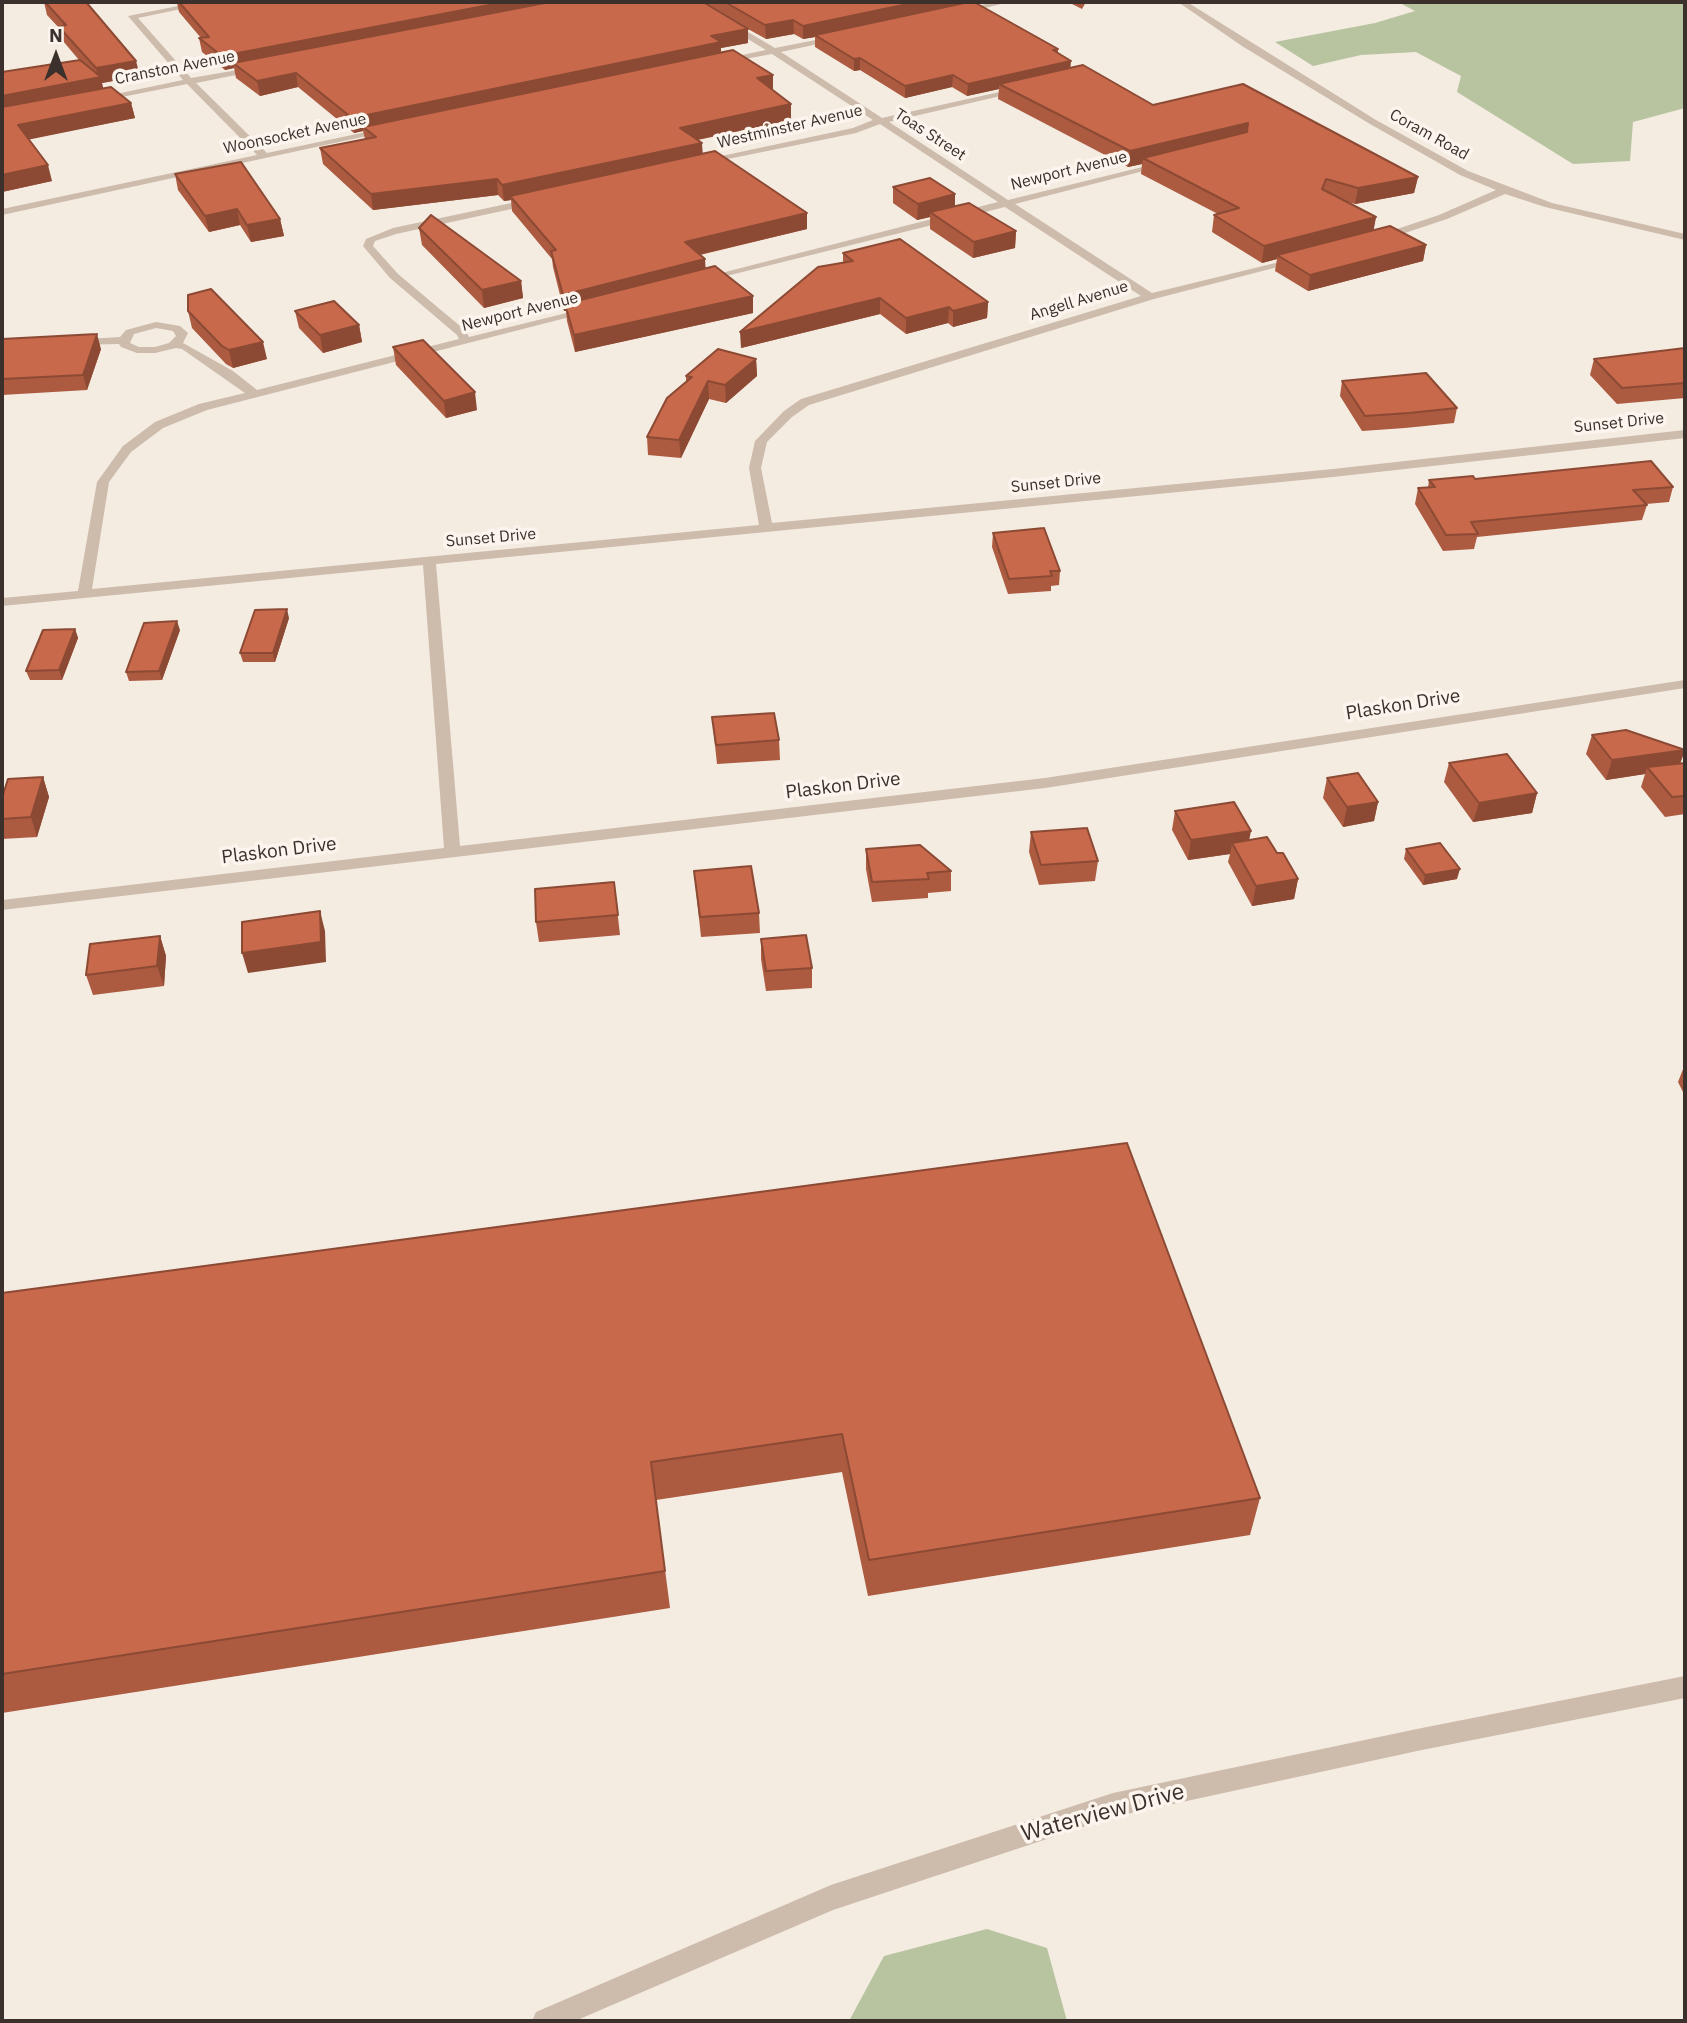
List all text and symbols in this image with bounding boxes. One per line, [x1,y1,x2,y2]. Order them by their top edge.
north arrow [21,21,91,91]
text: N [49,23,63,47]
street label: Cranston Avenue [113,47,237,89]
street label: Westminster Avenue [716,101,864,153]
street label: Toas Street [891,105,969,165]
street label: Coram Road [1386,105,1472,165]
street label: Woonsocket Avenue [222,109,368,159]
street label: Newport Avenue [1009,147,1129,195]
street label: Angell Avenue [1027,277,1131,325]
street label: Newport Avenue [460,288,580,336]
street label: Sunset Drive [1573,409,1665,437]
street label: Sunset Drive [1010,469,1102,497]
street label: Sunset Drive [445,524,537,552]
street label: Plaskon Drive [1344,685,1462,725]
street label: Plaskon Drive [784,768,902,804]
street label: Plaskon Drive [220,833,338,869]
street label: Waterview Drive [1018,1778,1188,1848]

